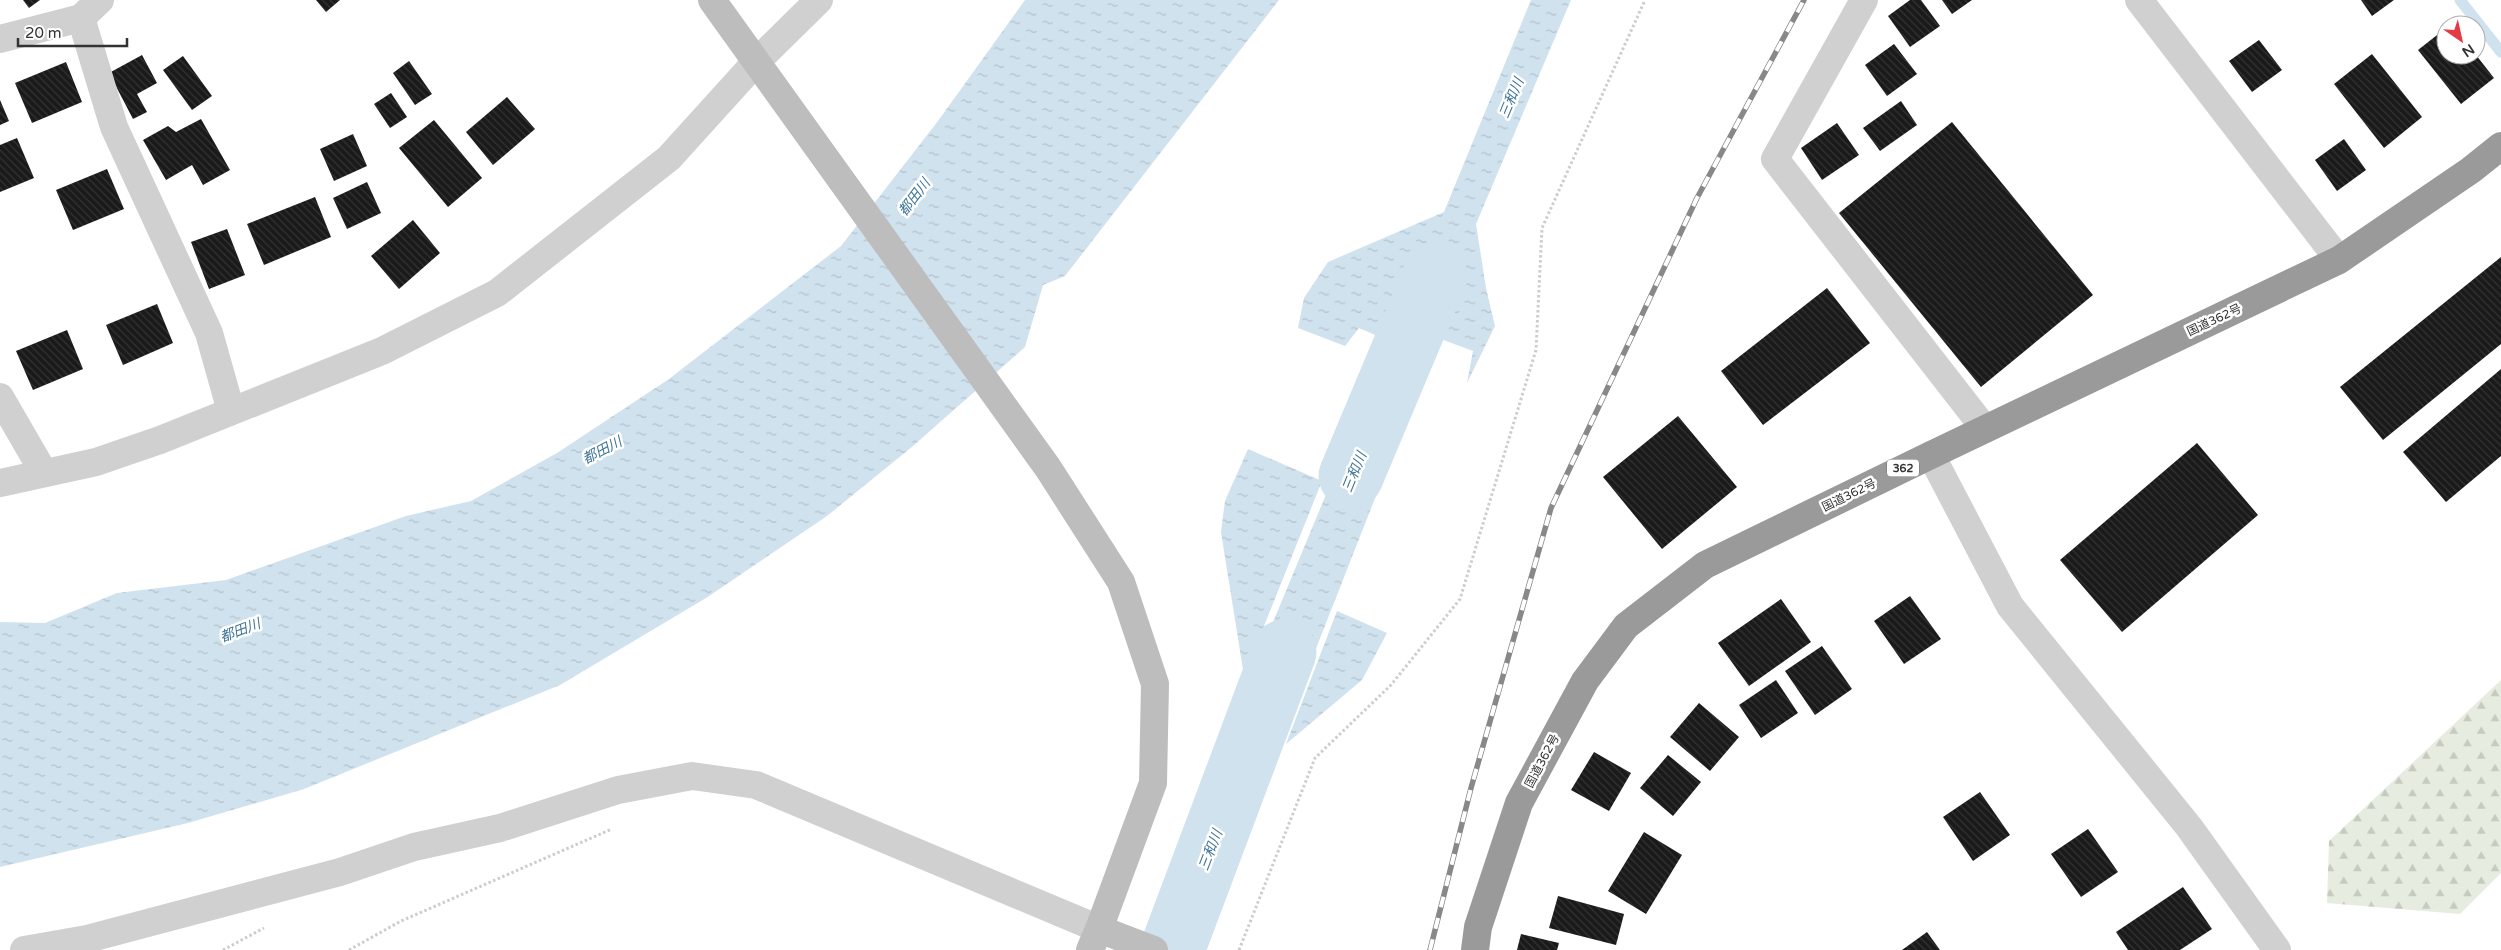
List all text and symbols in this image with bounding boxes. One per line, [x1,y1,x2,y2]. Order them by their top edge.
scale bar [18,15,126,47]
north arrow [2436,15,2486,65]
text: 20 m [25,24,62,42]
text: N [2459,40,2477,61]
water label: 三和川 [1495,74,1528,121]
water label: 都田川 [895,174,935,219]
street label: 国道362号 [2184,301,2244,339]
water label: 都田川 [580,432,627,468]
water label: 三和川 [1339,448,1371,495]
road number: 362 [1887,459,1919,476]
street label: 国道362号 [1820,476,1878,514]
water label: 都田川 [218,614,265,646]
street label: 国道362号 [1522,732,1562,790]
water label: 三和川 [1195,826,1227,873]

